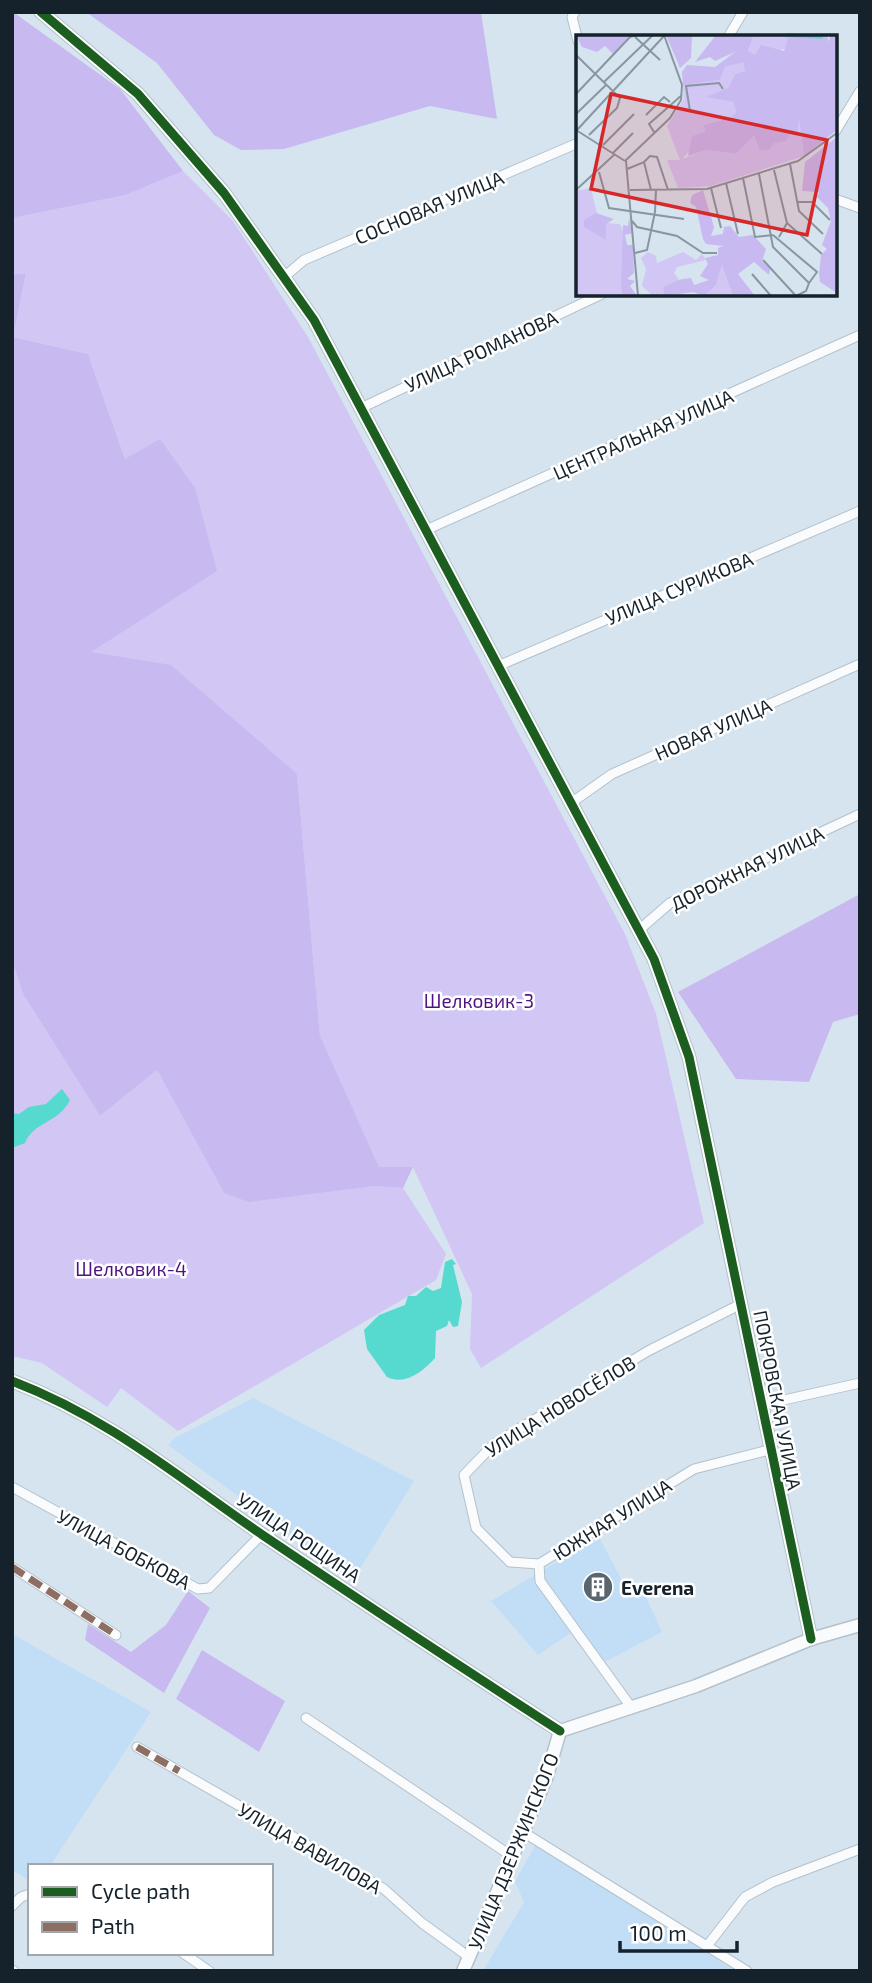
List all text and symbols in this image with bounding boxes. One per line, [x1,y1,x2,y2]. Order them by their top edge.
inset map [576,35,837,296]
street label: СОСНОВАЯ УЛИЦА [351,165,507,249]
street label: УЛИЦА РОМАНОВА [401,305,561,396]
street label: ЦЕНТРАЛЬНАЯ УЛИЦА [549,384,737,484]
street label: УЛИЦА СУРИКОВА [602,546,756,629]
street label: НОВАЯ УЛИЦА [651,693,775,765]
street label: ДОРОЖНАЯ УЛИЦА [667,821,827,915]
park label: Шелковик-3 [424,989,534,1012]
park label: Шелковик-4 [75,1257,187,1280]
street label: ПОКРОВСКАЯ УЛИЦА [749,1308,807,1492]
street label: УЛИЦА НОВОСЁЛОВ [481,1350,639,1462]
street label: ЮЖНАЯ УЛИЦА [548,1473,676,1565]
street label: УЛИЦА РОЩИНА [233,1487,365,1587]
street label: УЛИЦА БОБКОВА [53,1504,195,1594]
building icon: Everena [581,1570,615,1604]
place label: Everena [621,1576,694,1599]
street label: УЛИЦА ДЗЕРЖИНСКОГО [463,1749,563,1953]
street label: УЛИЦА ВАВИЛОВА [234,1798,386,1898]
legend [28,1864,273,1955]
text: Cycle path [91,1878,190,1903]
scale bar [620,1910,737,1954]
text: Path [91,1913,135,1938]
text: 100 m [630,1920,687,1945]

